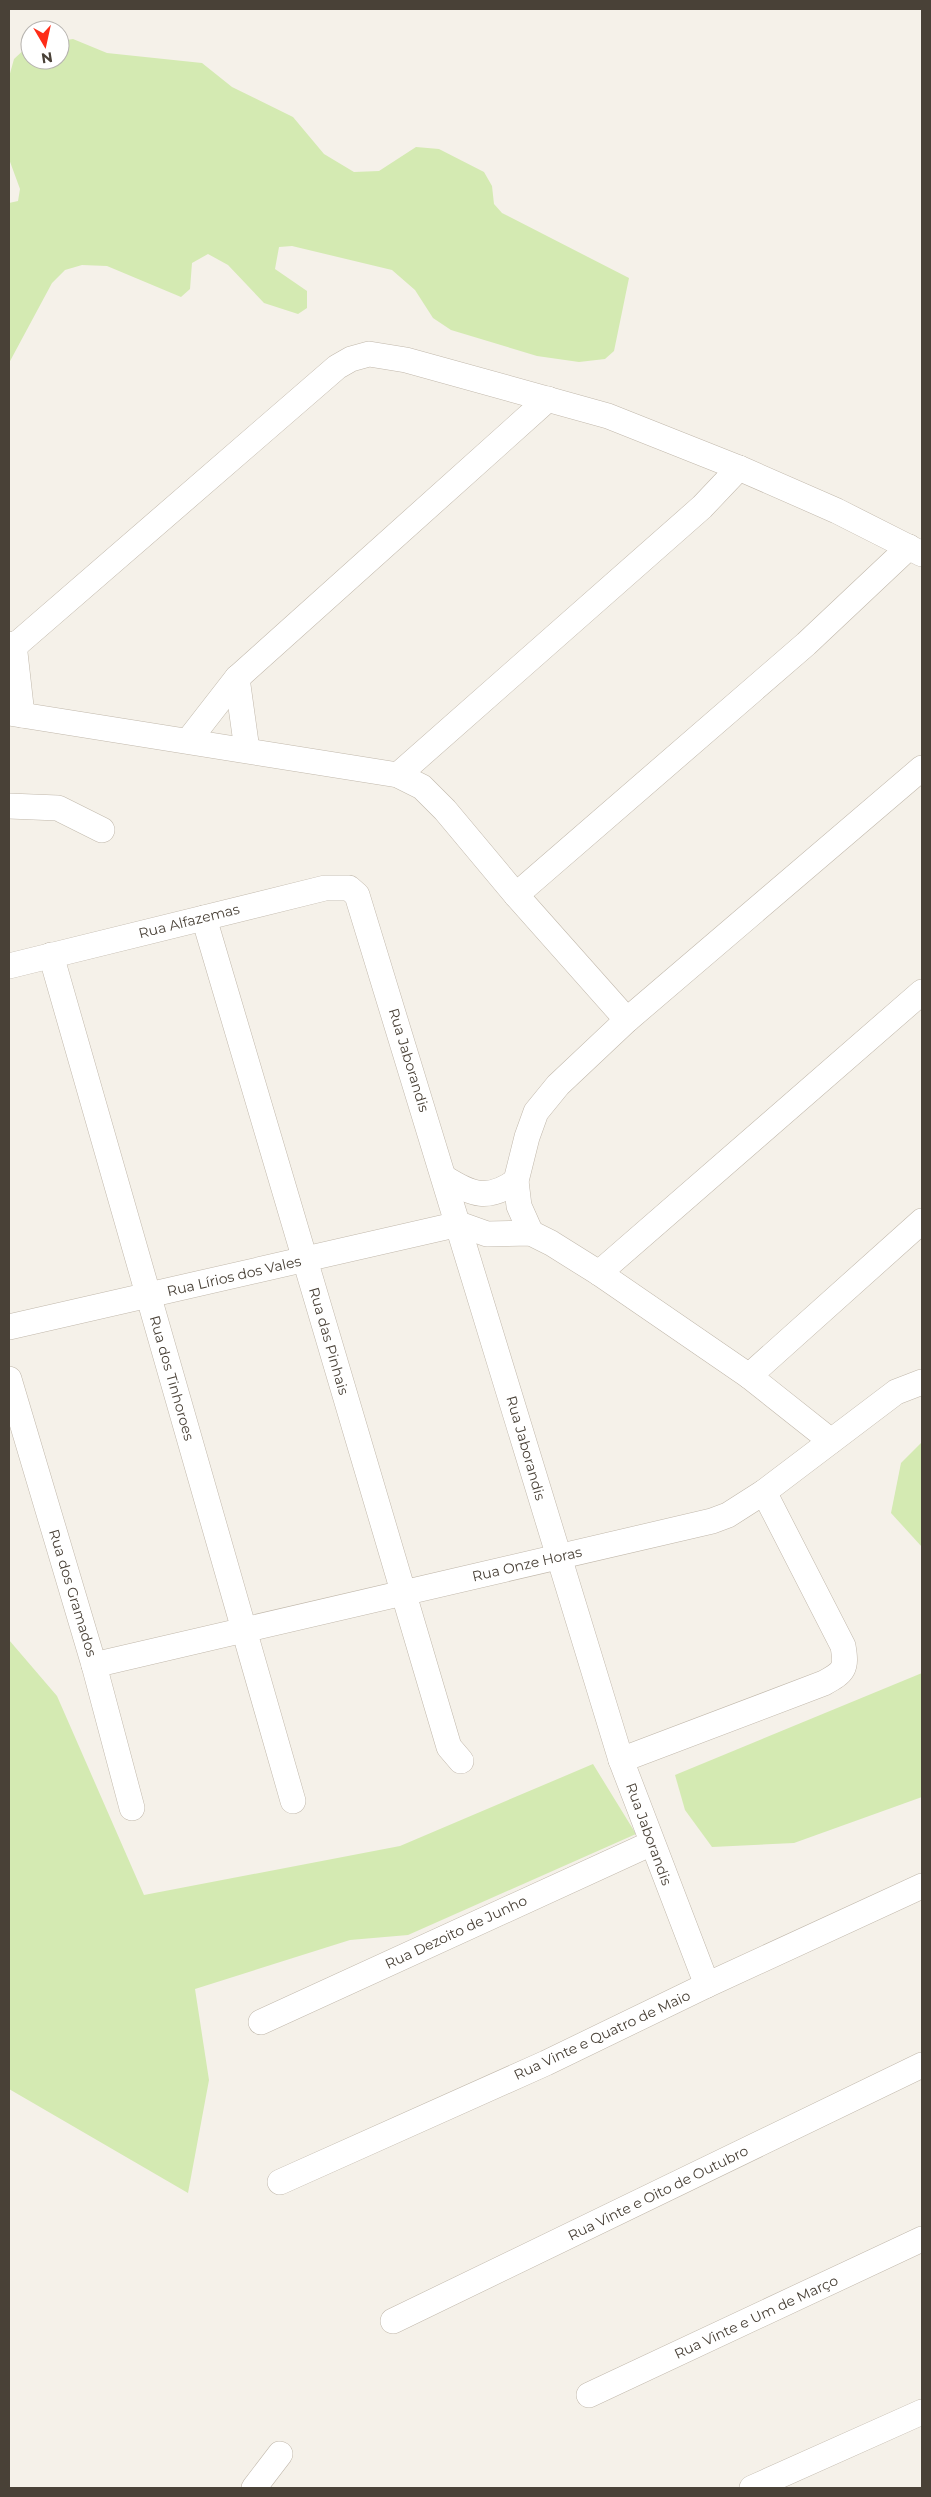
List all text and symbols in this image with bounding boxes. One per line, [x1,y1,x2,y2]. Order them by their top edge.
north arrow [20,20,70,70]
text: N [40,48,54,68]
street label: Rua Alfazemas [137,900,242,942]
street label: Rua Jaborandis [385,1006,433,1114]
street label: Rua Lírios dos Vales [165,1252,303,1300]
street label: Rua das Pinhais [305,1285,353,1397]
street label: Rua dos Tinhoroes [146,1313,199,1443]
street label: Rua Jaborandis [502,1394,550,1502]
street label: Rua dos Gramados [45,1527,101,1659]
street label: Rua Onze Horas [470,1543,584,1585]
street label: Rua Jaborandis [622,1780,676,1888]
street label: Rua Dezoito de Junho [382,1891,530,1973]
street label: Rua Vinte e Quatro de Maio [511,1986,693,2084]
street label: Rua Vinte e Oito de Outubro [565,2141,751,2245]
street label: Rua Vinte e Um de Março [671,2271,841,2363]

